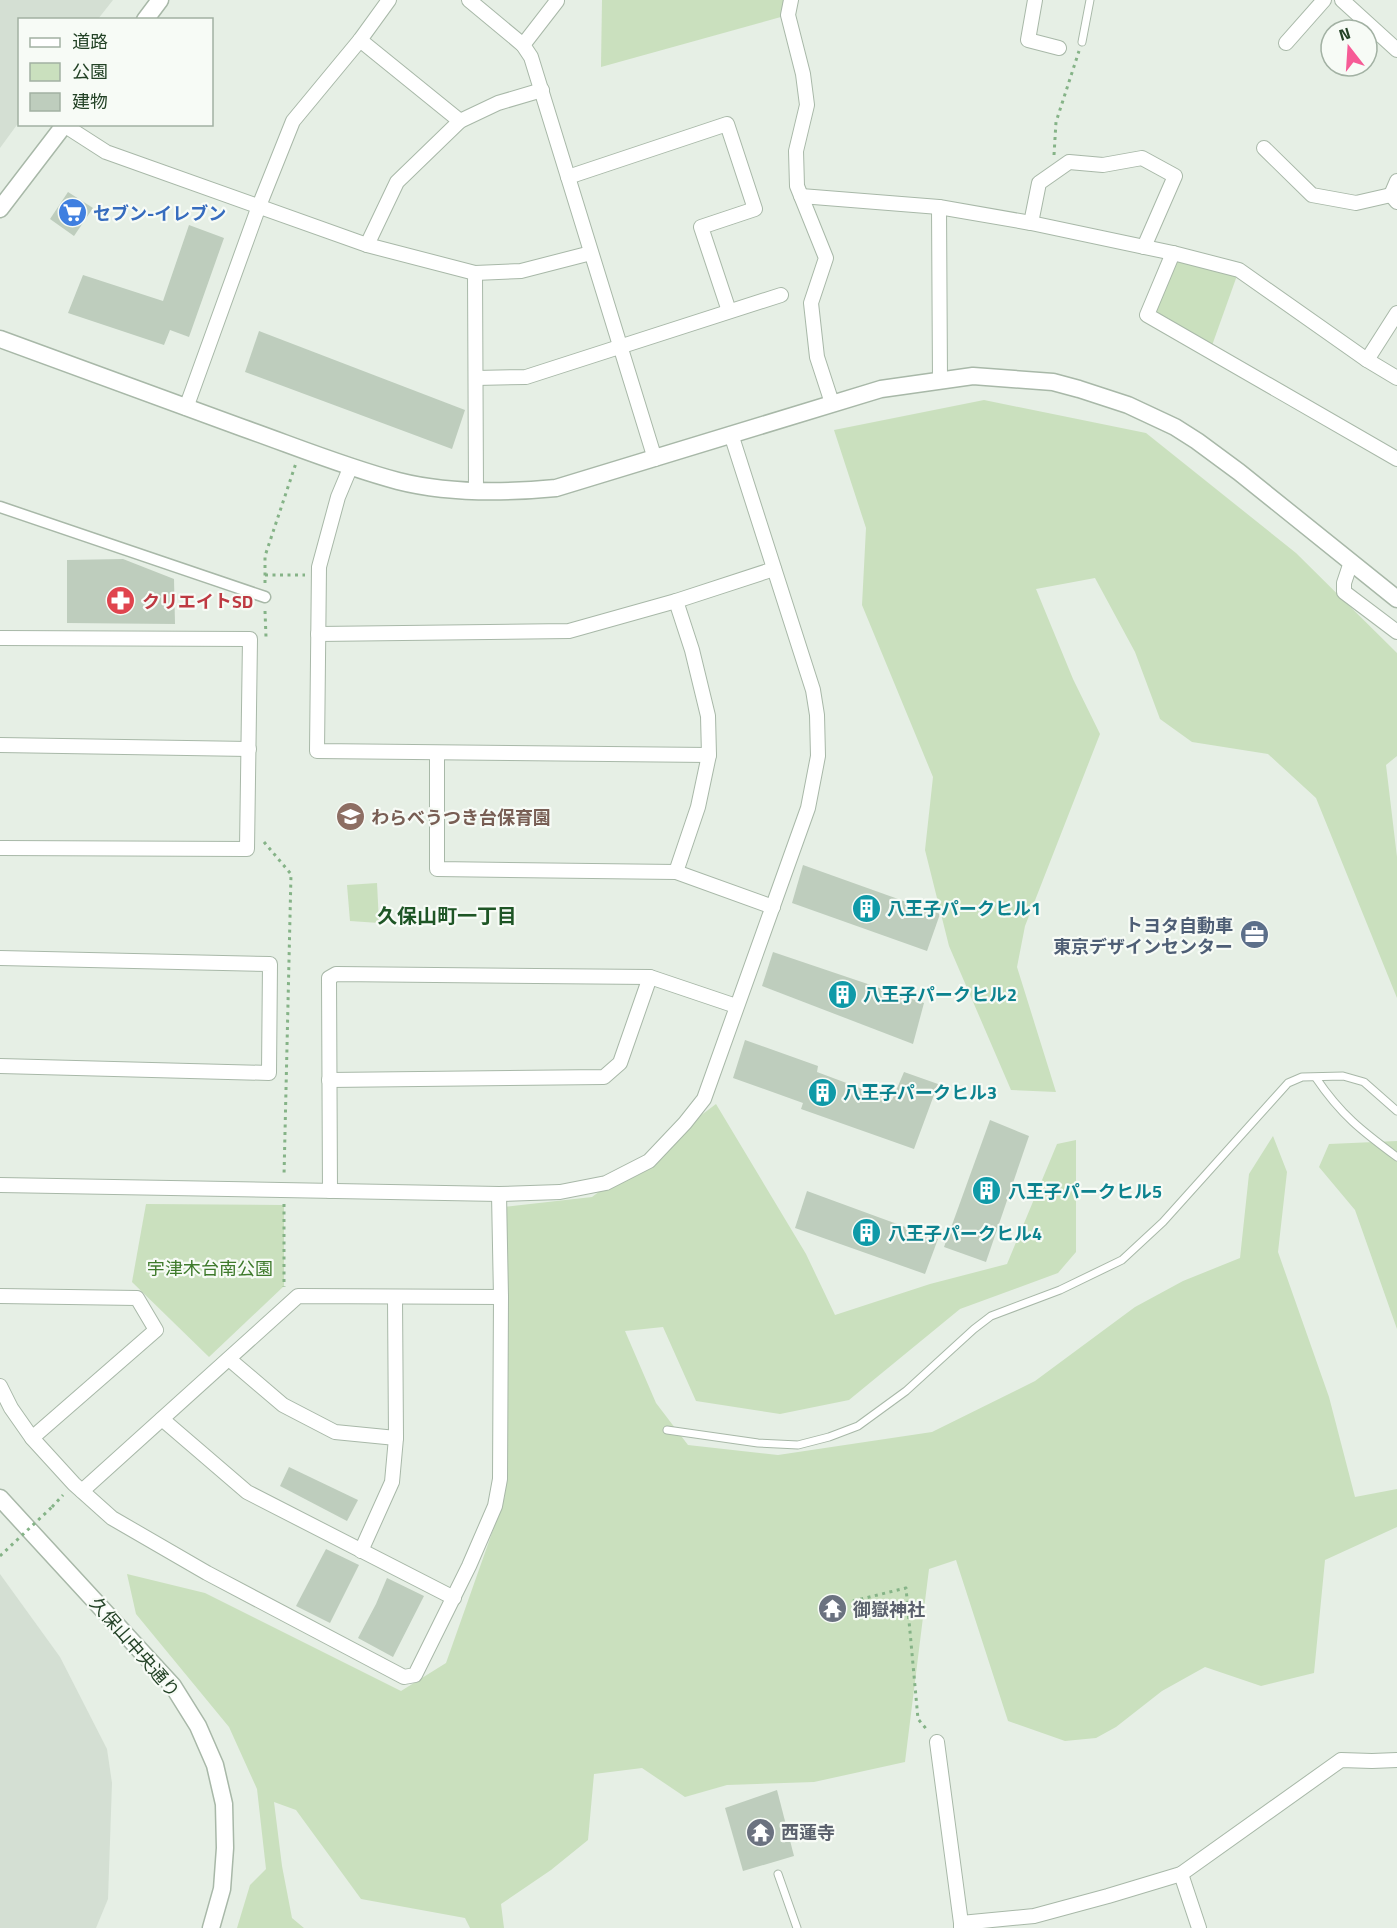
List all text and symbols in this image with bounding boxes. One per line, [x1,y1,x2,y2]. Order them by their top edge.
legend [18,18,213,126]
north arrow [1319,18,1379,78]
text: N [1336,21,1353,47]
text: 道路 [72,28,108,55]
text: 公園 [72,58,108,85]
text: 建物 [72,88,108,115]
supermarket icon: セブン-イレブン [56,197,88,229]
place label: セブン-イレブン [93,200,226,227]
pharmacy icon: クリエイトSD [105,585,137,617]
place label: クリエイトSD [142,588,253,615]
school or university icon: わらべうつき台保育園 [334,801,366,833]
place label: わらべうつき台保育園 [371,804,551,831]
building icon: 八王子パークヒル1 [850,892,882,924]
place label: 八王子パークヒル1 [887,895,1041,922]
district label: 久保山町一丁目 [377,900,517,931]
place label: トヨタ自動車 東京デザインセンター [1053,912,1233,960]
office icon: トヨタ自動車 東京デザインセンター [1238,919,1270,951]
building icon: 八王子パークヒル2 [826,978,858,1010]
place label: 八王子パークヒル2 [863,981,1017,1008]
building icon: 八王子パークヒル3 [806,1076,838,1108]
place label: 八王子パークヒル3 [843,1079,997,1106]
building icon: 八王子パークヒル5 [971,1175,1003,1207]
place label: 八王子パークヒル5 [1008,1178,1162,1205]
building icon: 八王子パークヒル4 [851,1217,883,1249]
place label: 八王子パークヒル4 [888,1220,1042,1247]
park label: 宇津木台南公園 [147,1255,273,1282]
street label: 久保山中央通り [83,1591,187,1703]
temple icon: 御嶽神社 [816,1593,848,1625]
place label: 御嶽神社 [852,1596,925,1623]
temple icon: 西蓮寺 [744,1816,776,1848]
place label: 西蓮寺 [781,1819,835,1846]

